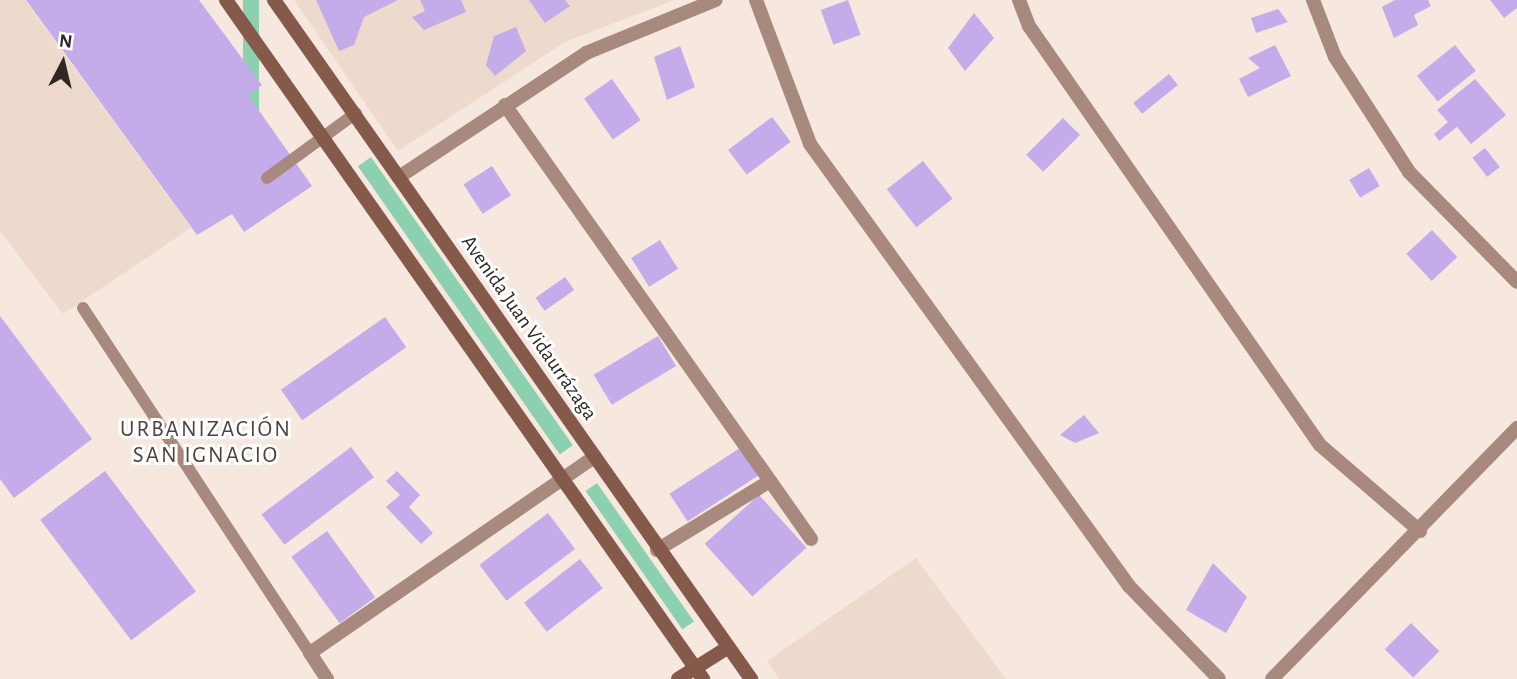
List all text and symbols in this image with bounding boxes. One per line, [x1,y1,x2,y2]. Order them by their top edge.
north arrow [28,28,98,98]
text: N [58,31,73,52]
street label: Avenida Juan Vidaurrázaga [456,231,602,425]
district label: URBANIZACIÓN SAN IGNACIO [122,416,290,470]

